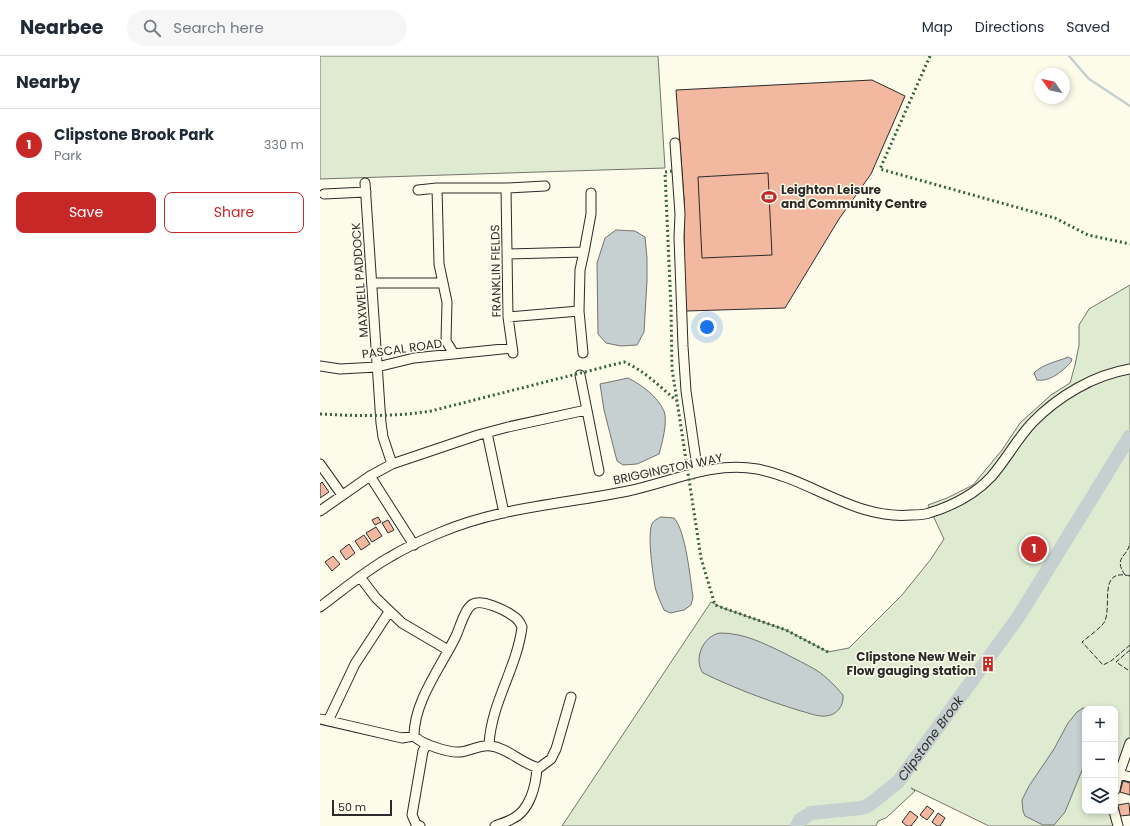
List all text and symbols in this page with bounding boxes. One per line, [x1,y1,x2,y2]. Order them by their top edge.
search box [127,10,407,46]
text: Nearbee [20,14,103,41]
icon: search [141,17,163,39]
text: Search here [173,17,264,38]
text: Map [922,17,953,37]
text: Directions [975,17,1044,37]
text: Saved [1066,17,1110,37]
north arrow [1034,68,1070,104]
text: Nearby [16,70,80,94]
text: Clipstone Brook Park [54,124,214,145]
text: 1 [27,135,31,154]
text: 330 m [264,135,304,154]
text: Park [54,146,82,165]
place label: Leighton Leisure and Community Centre [781,181,927,212]
sports icon: Leighton Leisure and Community Centre [760,188,778,206]
button: Save [16,192,156,233]
button: Share [164,192,304,233]
street label: MAXWELL PADDOCK [347,222,372,338]
street label: FRANKLIN FIELDS [486,225,505,318]
your location [697,317,717,337]
street label: PASCAL ROAD [361,334,443,363]
street label: BRIGGINGTON WAY [612,449,724,488]
pin: 1 [1021,534,1047,564]
place label: Clipstone New Weir Flow gauging station [847,648,976,679]
building icon: Clipstone New Weir Flow gauging station [979,655,997,673]
water label: Clipstone Brook [893,691,969,785]
map controls [1082,706,1118,814]
button: + [1082,706,1118,742]
button: − [1082,742,1118,778]
button: layers [1082,778,1118,814]
scale bar [332,798,392,817]
text: 50 m [338,799,366,815]

